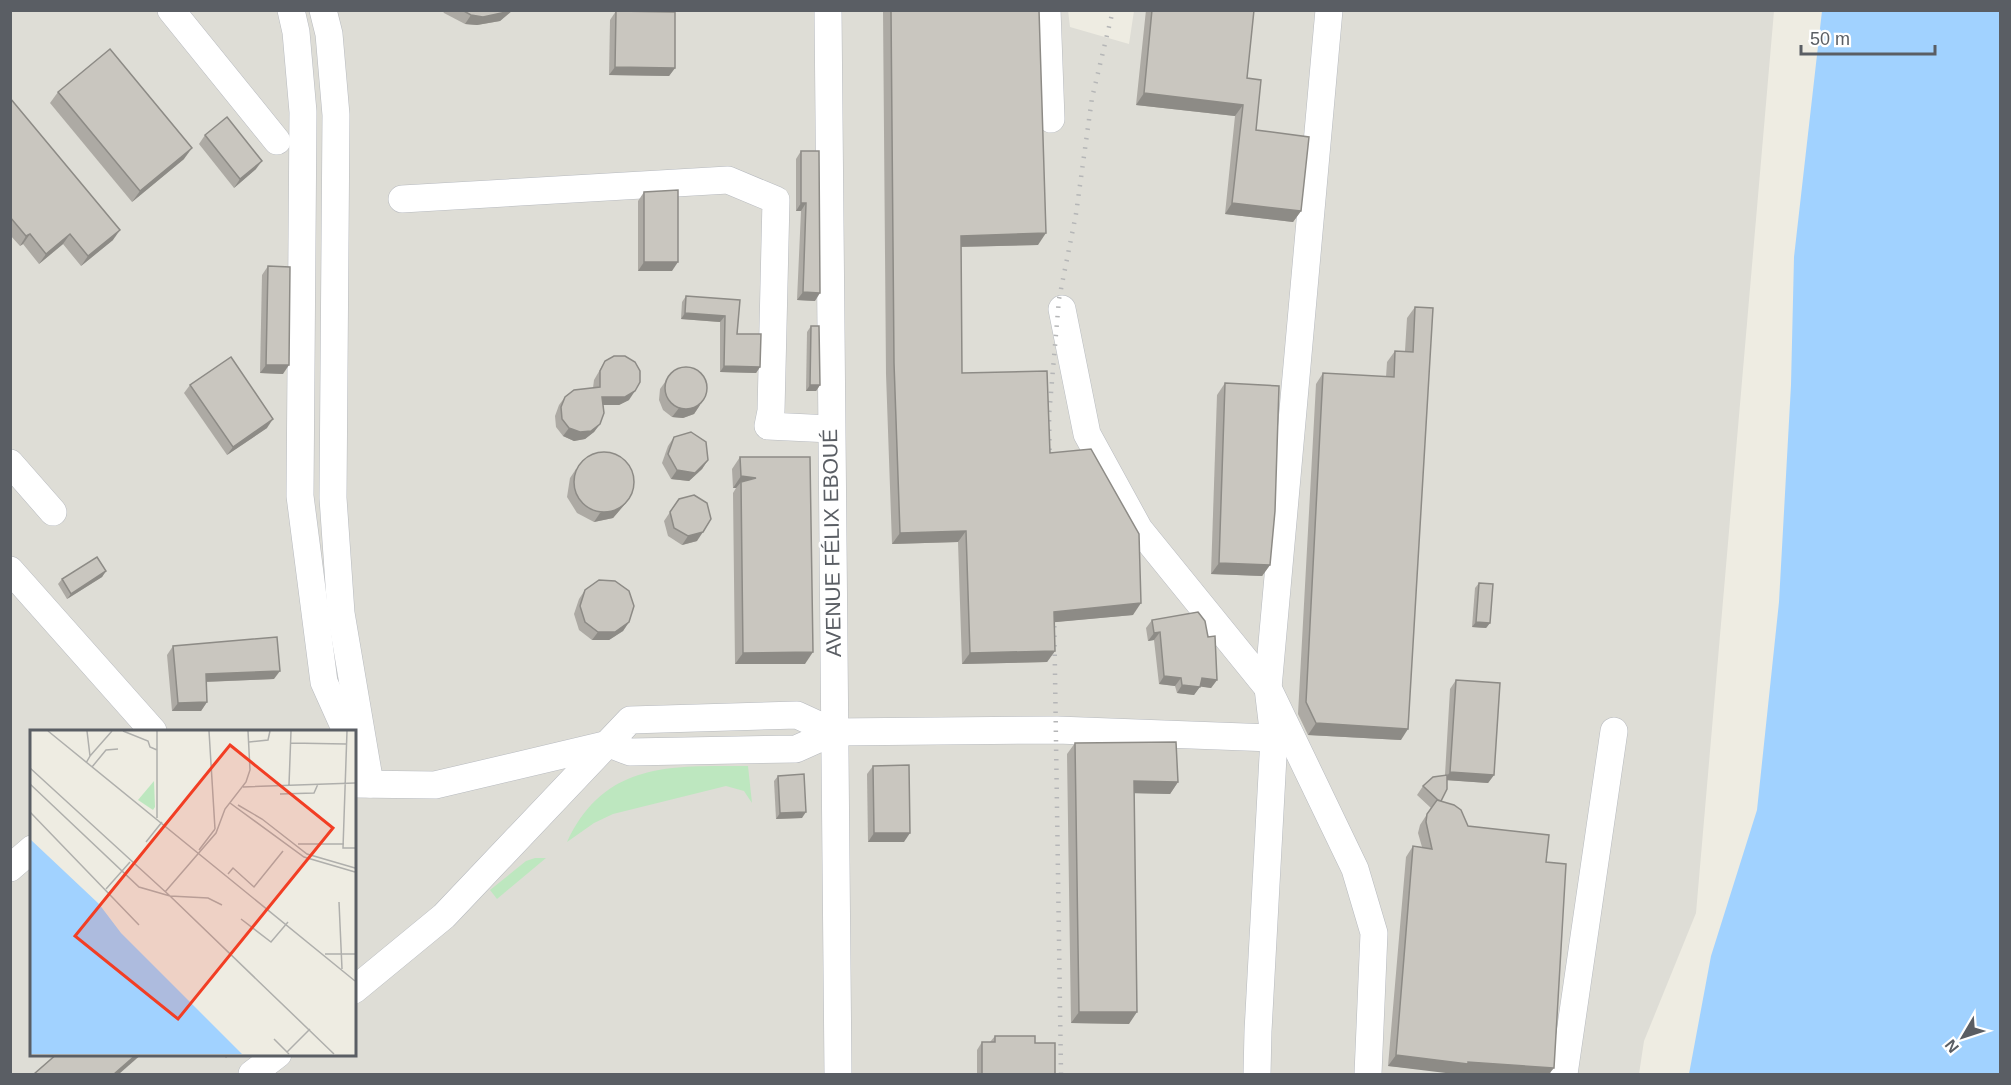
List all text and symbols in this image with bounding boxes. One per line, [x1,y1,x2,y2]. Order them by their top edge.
scale bar [1801,18,1934,56]
text: 50 m [1810,29,1850,49]
street label: AVENUE FÉLIX EBOUÉ [818,429,845,657]
inset map [30,730,356,1055]
north arrow [1933,1007,1993,1067]
text: N [1941,1036,1962,1056]

